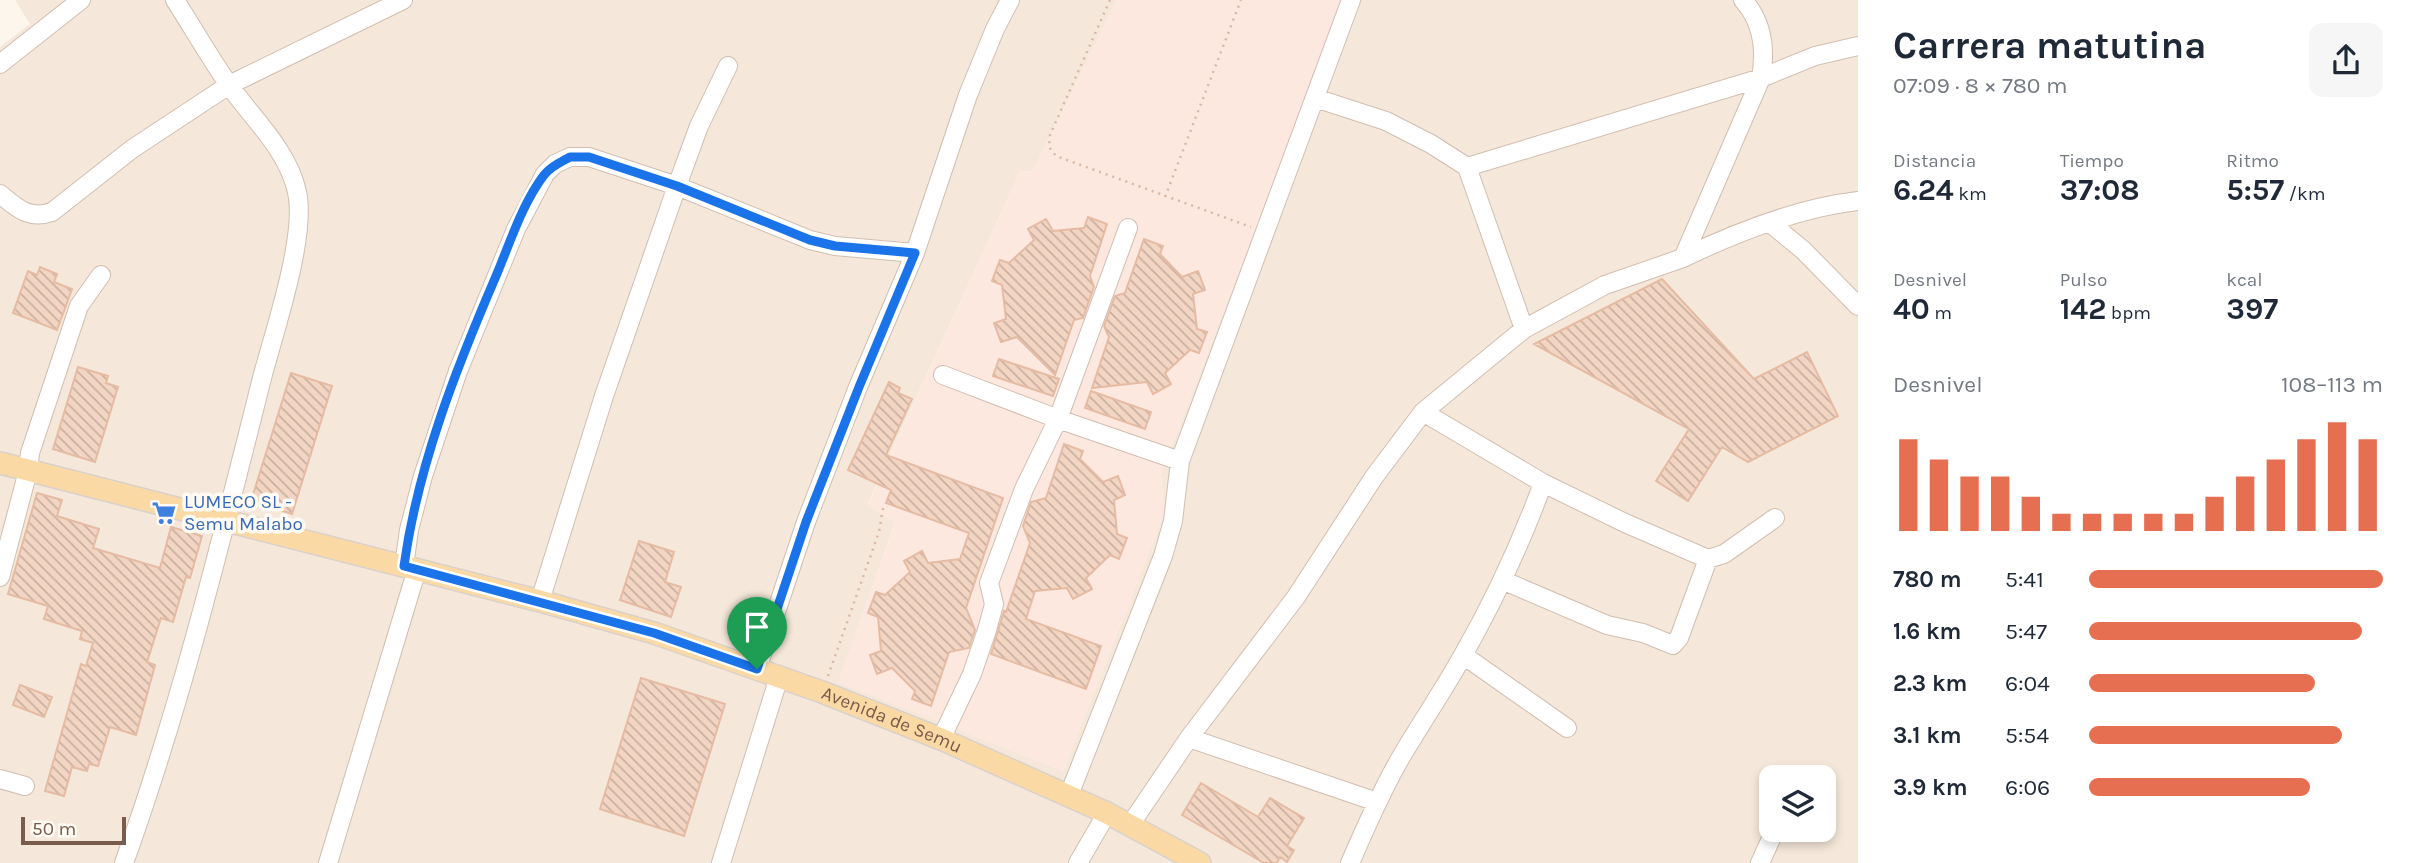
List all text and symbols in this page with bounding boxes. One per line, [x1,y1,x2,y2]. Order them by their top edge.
text: Carrera matutina [1893,23,2207,68]
button: share [2309,23,2383,97]
text: 07:09 · 8 × 780 m [1893,72,2067,99]
text: Distancia [1893,150,1976,172]
text: Tiempo [2060,150,2124,172]
text: Ritmo [2226,150,2279,172]
text: 6.24 [1893,172,1954,208]
text: 37:08 [2060,172,2140,208]
text: 5:57 [2226,172,2284,208]
text: km [1954,183,1987,205]
text: /km [2284,183,2325,205]
text: Desnivel [1893,269,1967,291]
text: Pulso [2060,269,2107,291]
text: kcal [2226,269,2263,291]
text: 40 [1893,291,1930,327]
text: 142 [2060,291,2106,327]
text: 397 [2226,291,2278,327]
text: m [1930,302,1952,324]
text: bpm [2106,302,2151,324]
text: Desnivel [1893,371,1983,398]
text: 108–113 m [2281,371,2383,398]
place label: LUMECO SL - Semu Malabo [184,491,303,535]
supermarket icon: LUMECO SL - Semu Malabo [150,499,178,527]
text: 780 m [1893,566,1962,593]
text: 5:41 [2005,566,2044,593]
pin [727,597,787,669]
icon: arrive [738,608,776,646]
text: 1.6 km [1893,618,1961,645]
text: 5:47 [2005,618,2047,645]
text: 2.3 km [1893,670,1967,697]
text: 6:04 [2005,670,2050,697]
street label: Avenida de Semu [818,682,965,758]
text: 3.1 km [1893,722,1962,749]
text: 5:54 [2005,722,2049,749]
map controls [1759,765,1836,842]
button: layers [1759,765,1836,842]
text: 3.9 km [1893,774,1968,801]
text: 6:06 [2005,774,2050,801]
scale bar [21,814,126,846]
text: 50 m [32,818,76,840]

